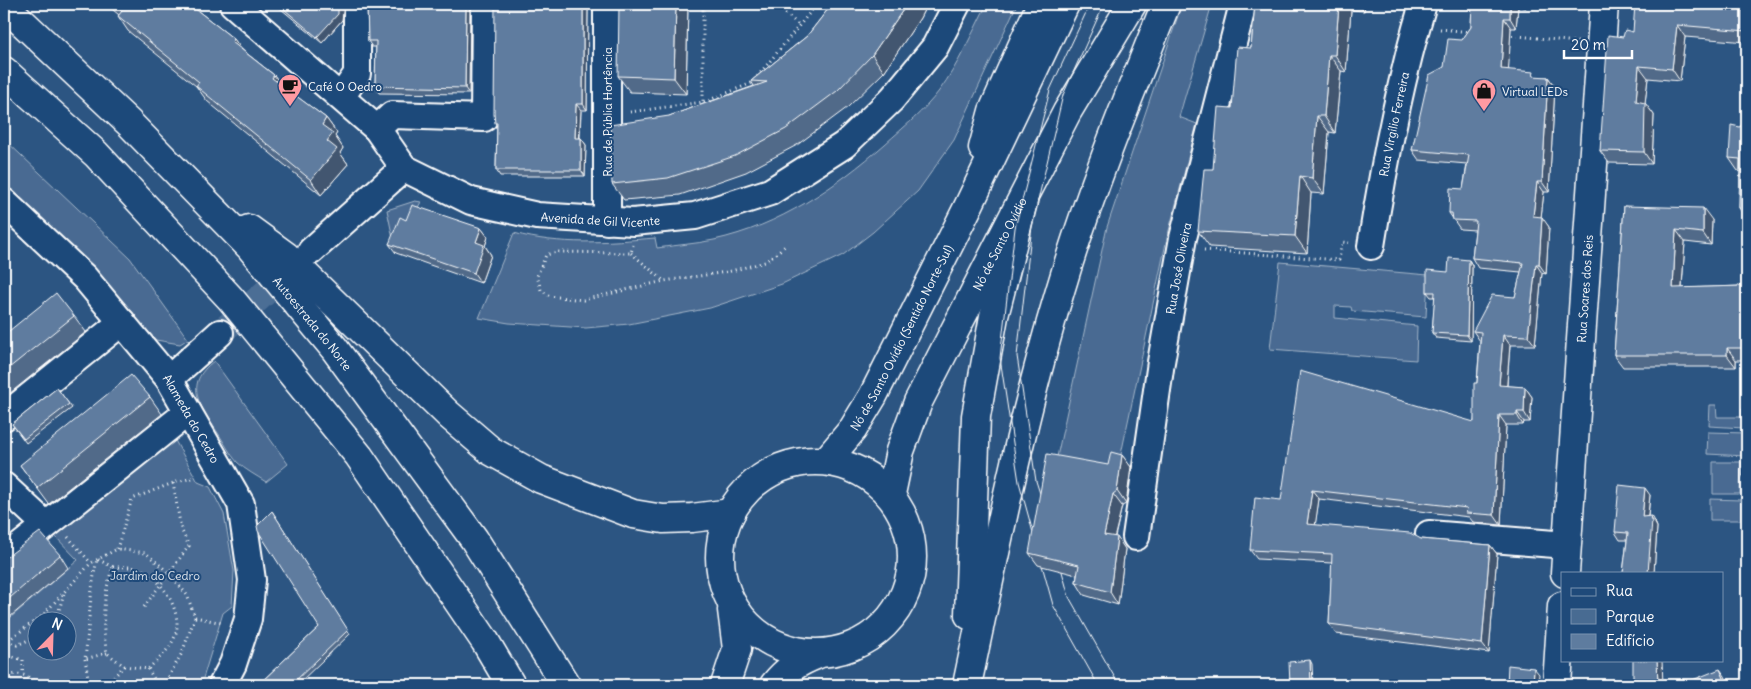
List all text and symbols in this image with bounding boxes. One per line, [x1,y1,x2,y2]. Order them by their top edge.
scale bar [1564,28,1631,60]
text: 20 m [1571,35,1606,54]
street label: Rua de Públia Hortência [600,47,615,177]
street label: Rua Virgílio Ferreira [1375,70,1412,178]
cafe icon: Café O Oedro [277,73,303,107]
shop icon: Virtual LEDs [1471,78,1497,112]
place label: Café O Oedro [308,79,382,94]
place label: Virtual LEDs [1502,84,1568,99]
street label: Nó de Santo Ovídio [969,195,1029,293]
street label: Avenida de Gil Vicente [540,209,661,230]
street label: Rua José Oliveira [1162,221,1194,315]
street label: Rua Soares dos Reis [1573,234,1596,343]
street label: Nó de Santo Ovídio (Sentido Norte-Sul) [846,242,956,433]
street label: Autoestrada do Norte [270,273,355,373]
street label: Alameda do Cedro [160,371,223,466]
park label: Jardim do Cedro [110,568,200,583]
legend [1561,572,1724,662]
text: Rua [1606,581,1633,600]
text: Parque [1606,607,1654,626]
north arrow [28,612,78,662]
text: N [49,614,65,634]
text: Edifício [1606,631,1654,650]

